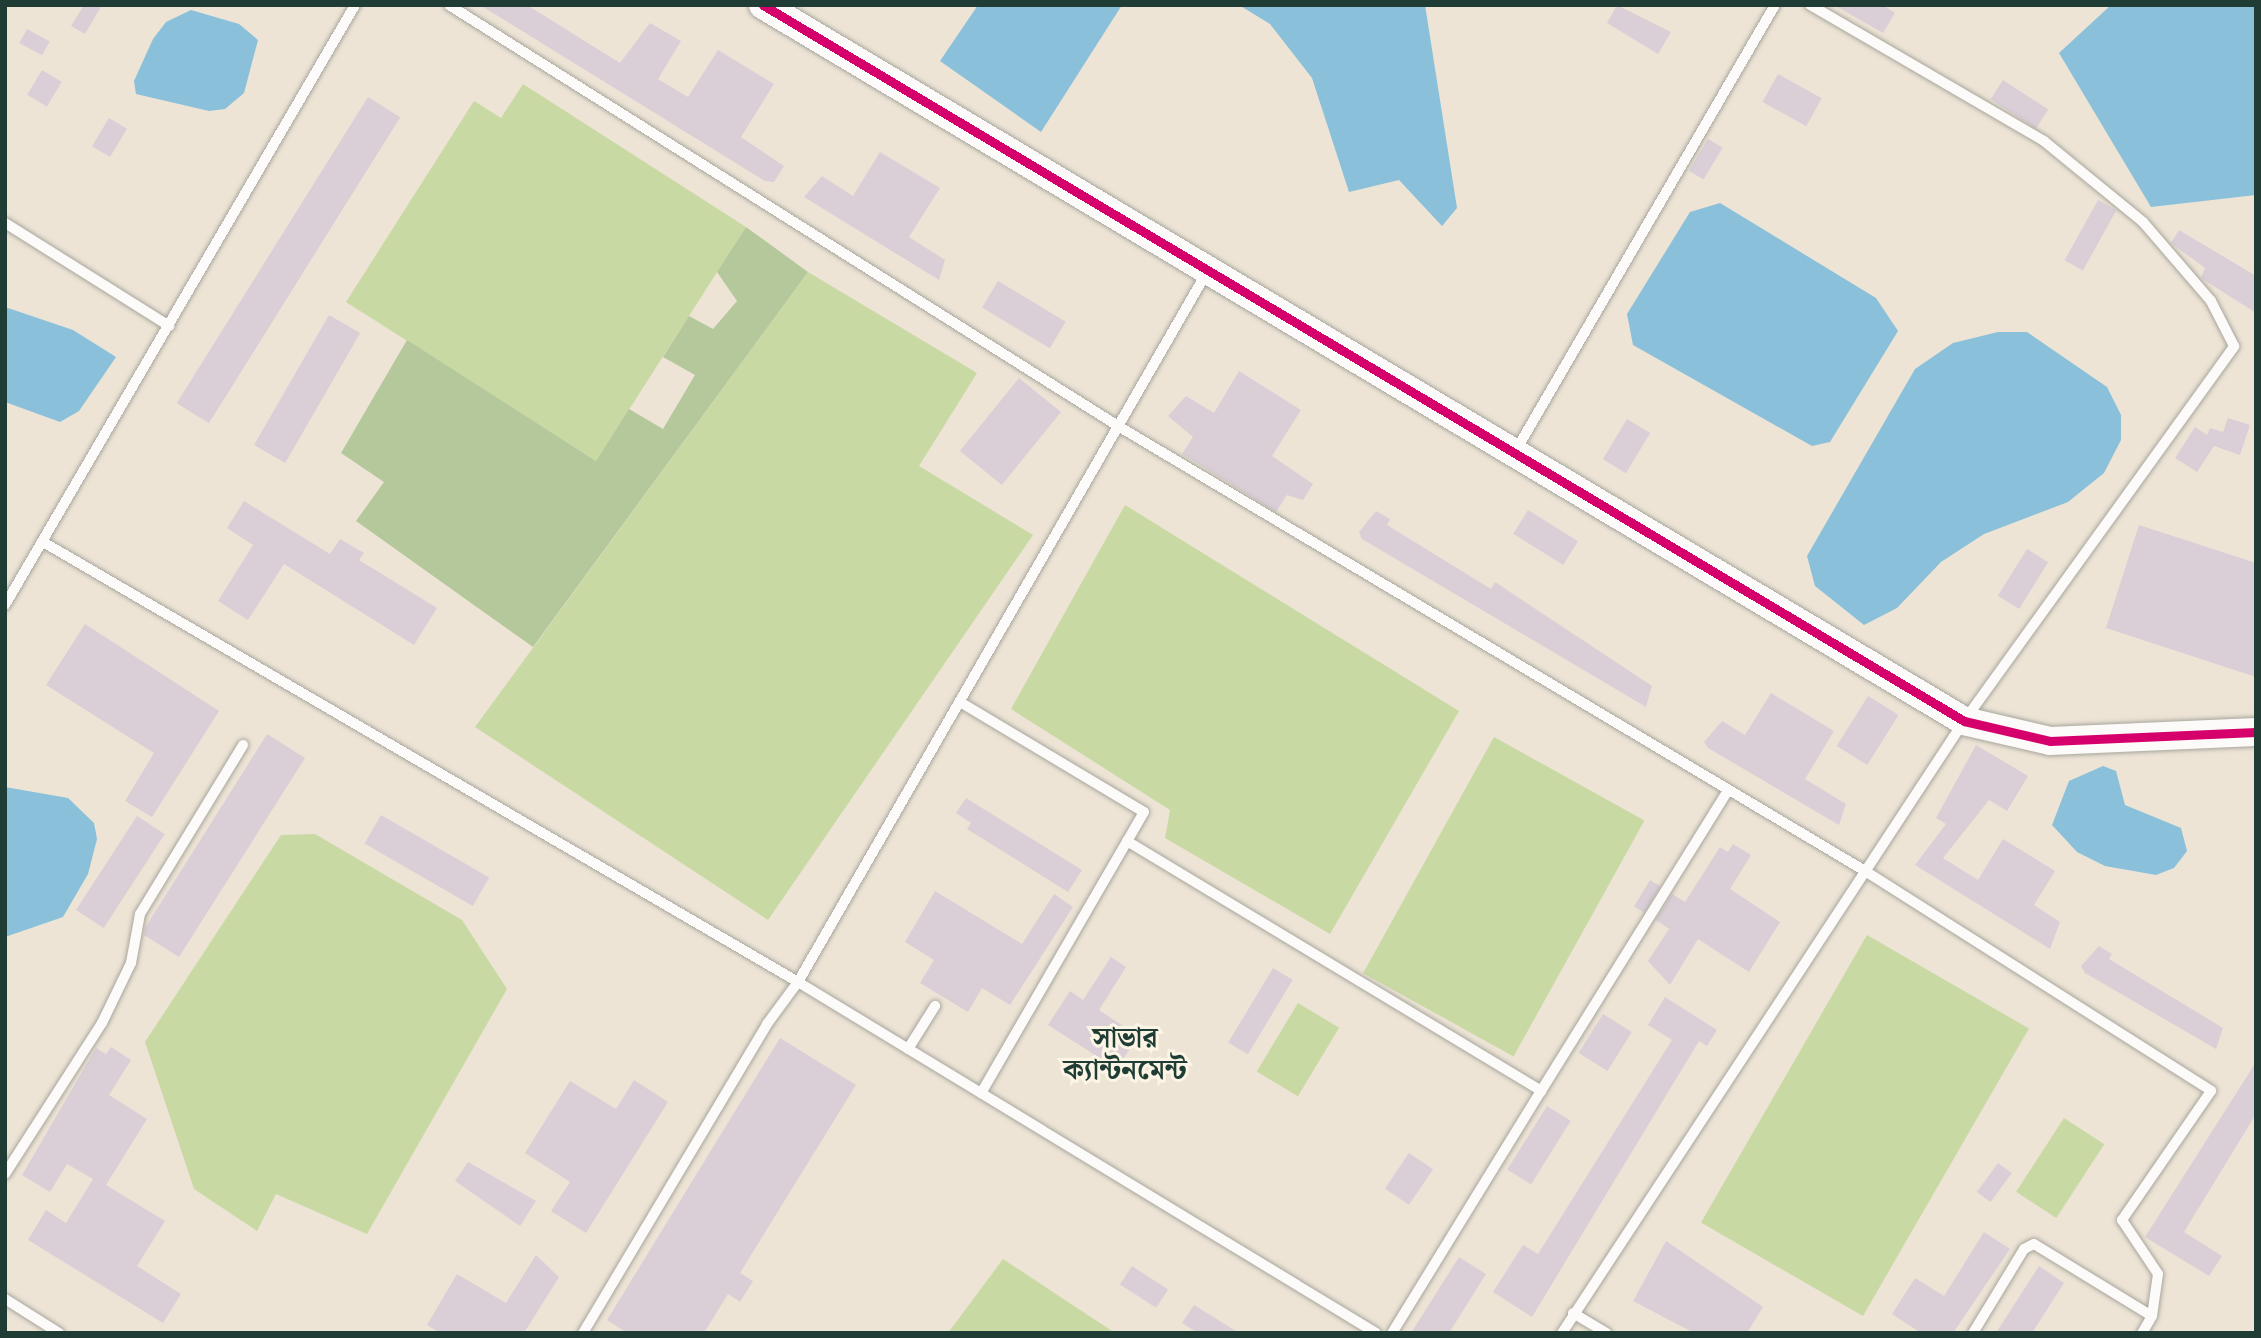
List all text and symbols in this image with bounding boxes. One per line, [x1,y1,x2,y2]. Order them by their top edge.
district label: সাভার ক্যান্টনমেন্ট [1063,1023,1187,1089]

